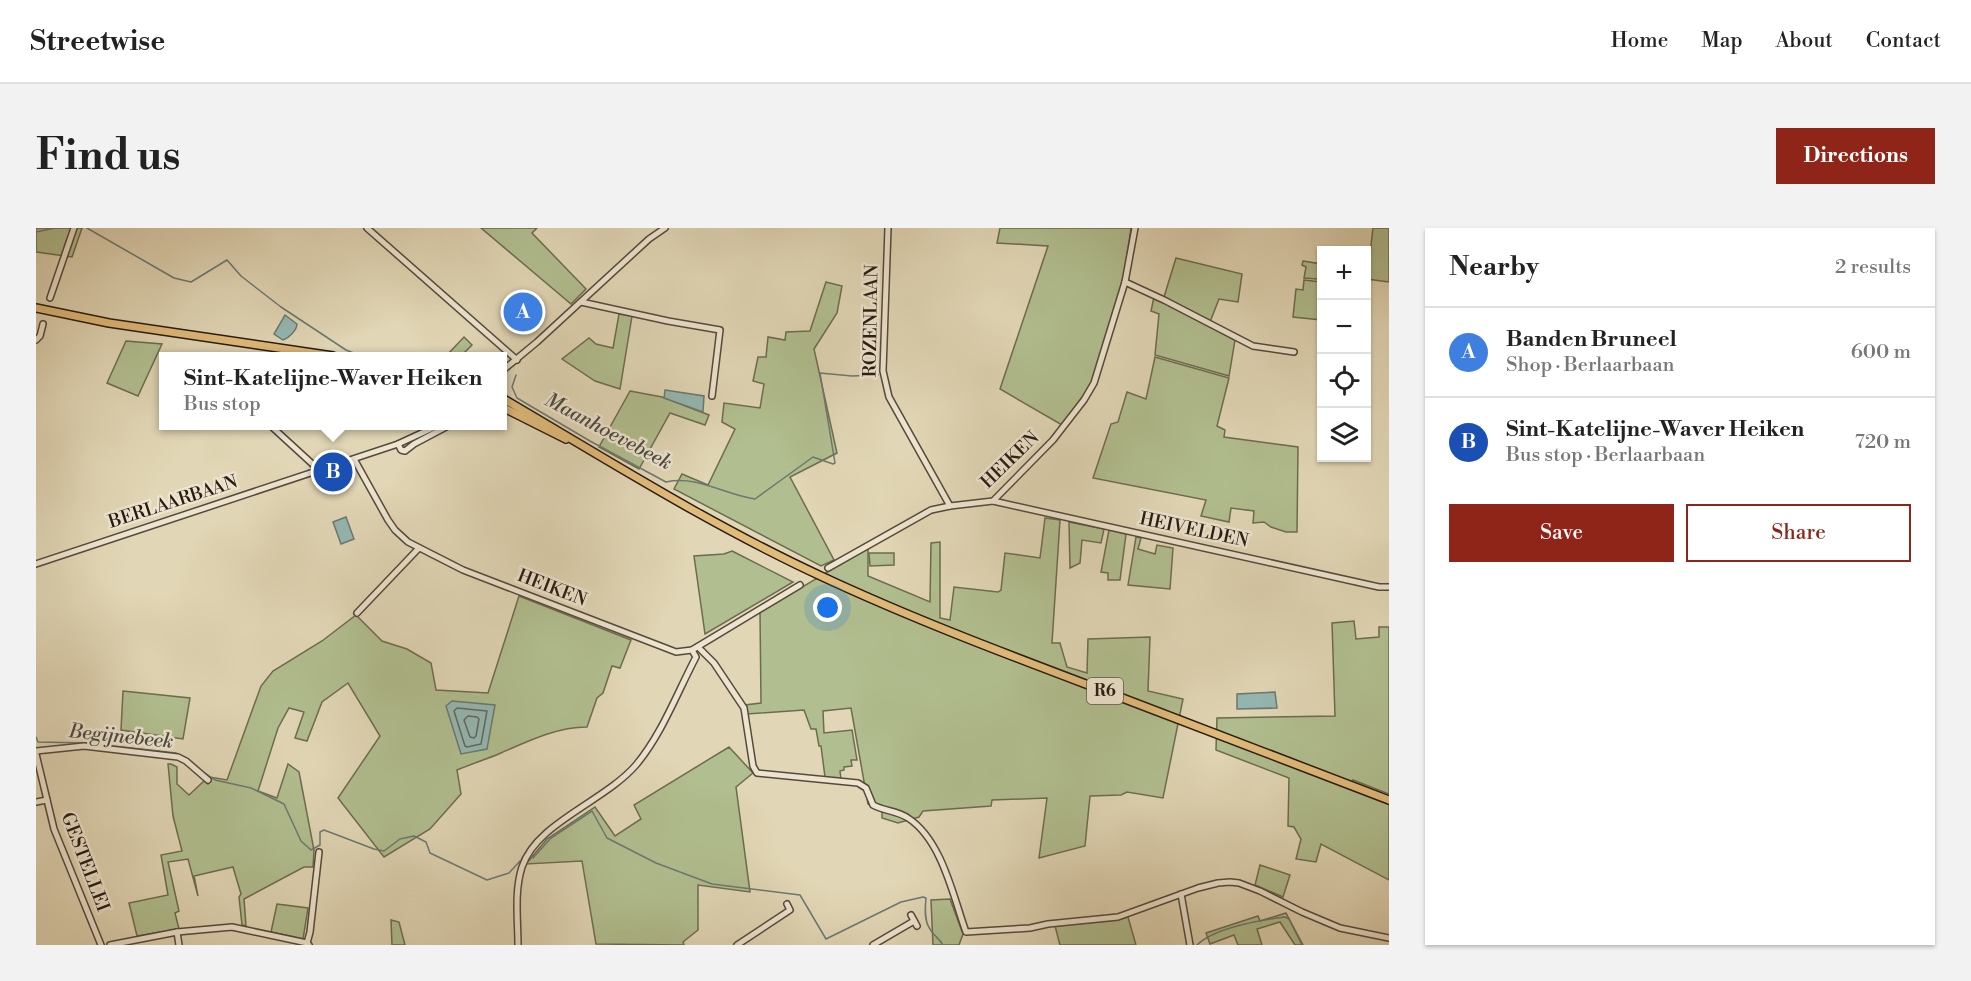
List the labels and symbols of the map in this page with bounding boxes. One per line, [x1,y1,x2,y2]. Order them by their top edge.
street label: ROZENLAAN [859,264,883,378]
pin: A [504,290,542,334]
water label: Maanhoevebeek [540,388,676,476]
street label: HEIKEN [976,426,1045,494]
pin: B [314,450,352,494]
street label: BERLAARBAAN [104,470,241,534]
street label: HEIVELDEN [1137,507,1251,553]
street label: HEIKEN [514,564,591,612]
your location [813,593,842,622]
road number: R6 [1087,678,1123,704]
water label: Begijnebeek [66,719,175,755]
street label: GESTELLEI [56,809,114,915]

